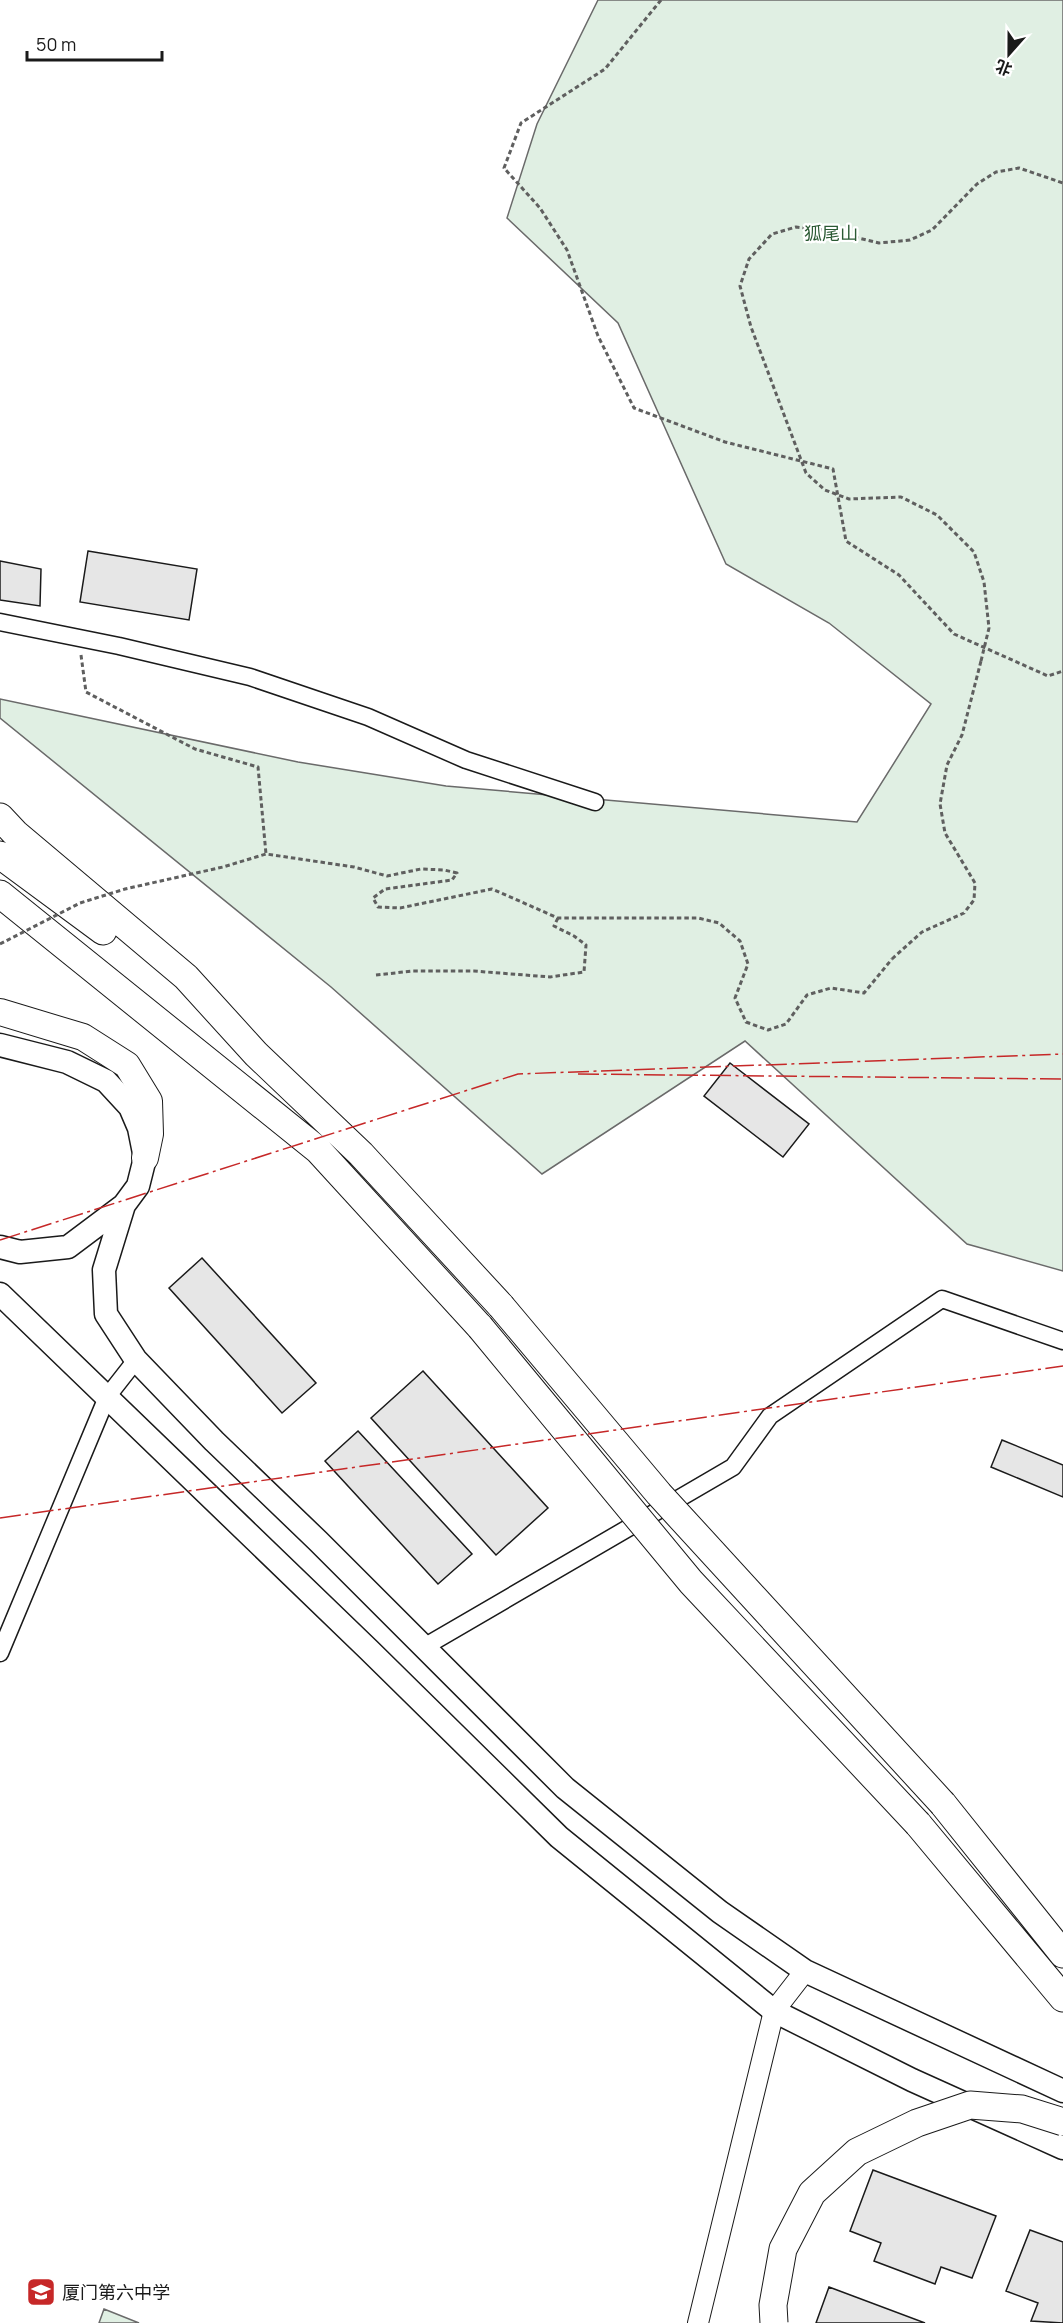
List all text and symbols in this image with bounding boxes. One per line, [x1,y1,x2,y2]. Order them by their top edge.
scale bar [27,24,162,62]
north arrow [979,24,1039,84]
text: 50 m [36,32,76,56]
text: 北 [992,55,1015,81]
park label: 狐尾山 [804,221,858,245]
school or university icon: 厦门第六中学 [25,2276,57,2308]
place label: 厦门第六中学 [62,2280,170,2304]

